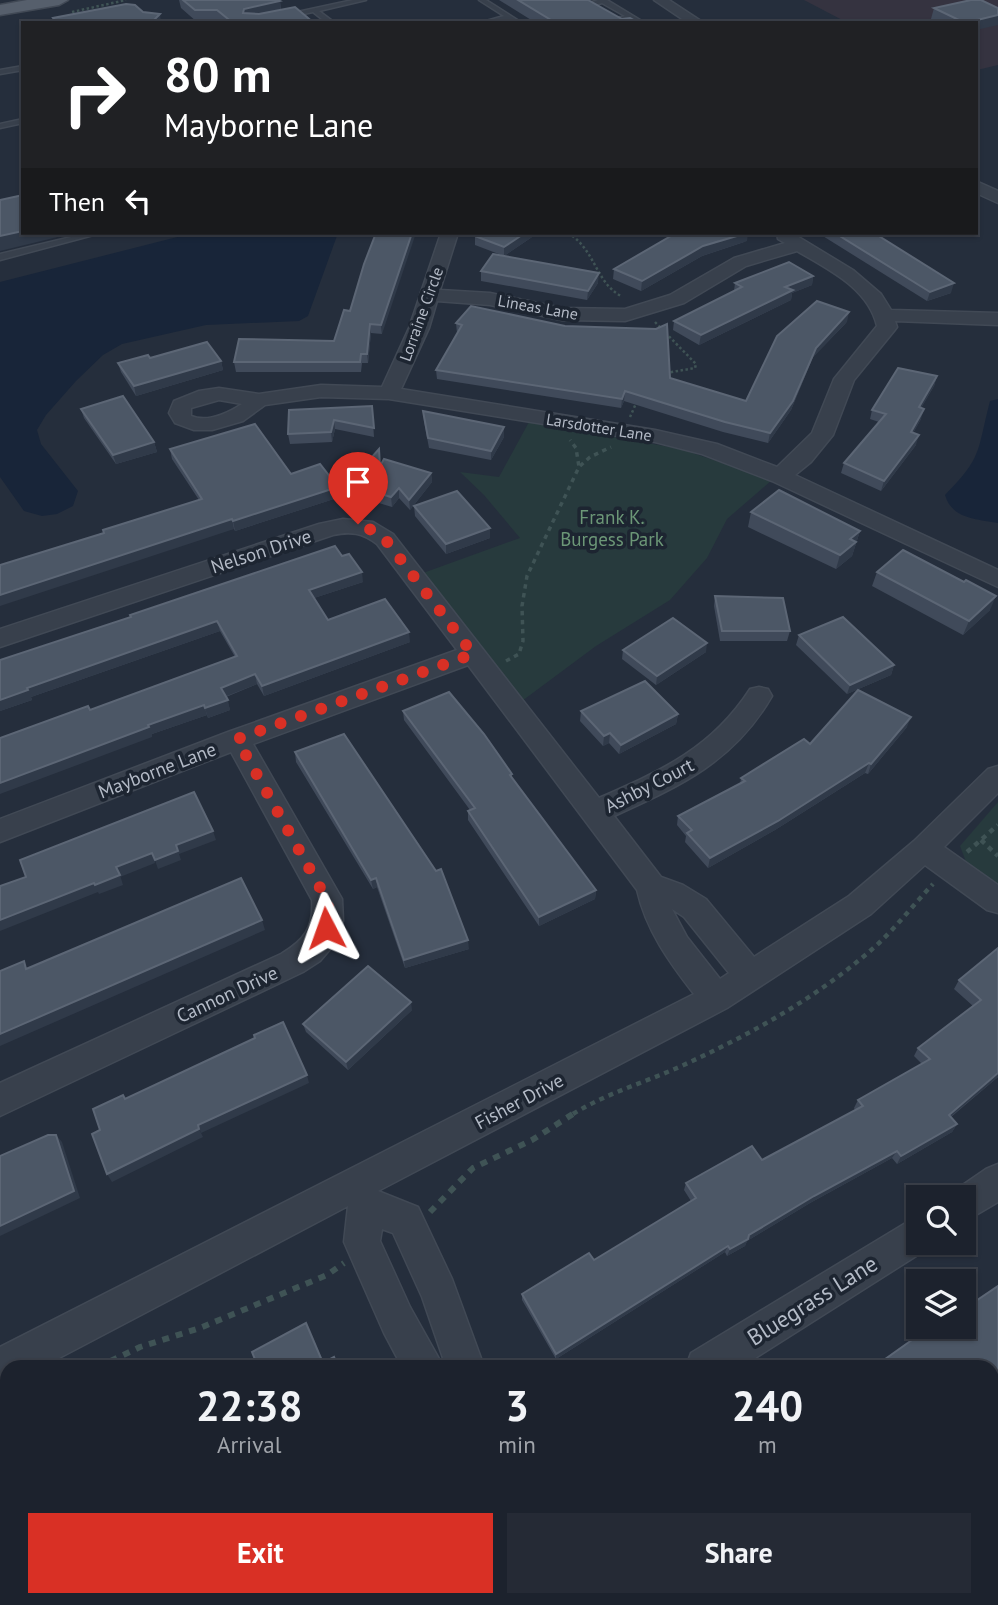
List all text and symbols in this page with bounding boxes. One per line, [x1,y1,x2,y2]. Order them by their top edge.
text: 80 m [164,42,271,106]
icon: right [49,49,140,140]
text: Mayborne Lane [164,104,373,146]
icon: left [119,182,157,220]
text: Then [49,185,105,218]
street label: Lorraine Circle [395,264,447,364]
street label: Lineas Lane [496,290,580,324]
street label: Larsdotter Lane [545,409,653,445]
pin [328,452,388,524]
icon: arrive [339,463,377,501]
park label: Frank K. Burgess Park [560,505,664,551]
street label: Nelson Drive [208,523,314,579]
street label: Mayborne Lane [95,737,219,803]
street label: Ashby Court [600,752,698,818]
position arrow [289,891,363,965]
street label: Cannon Drive [173,960,281,1028]
street label: Fisher Drive [471,1068,567,1134]
map controls [906,1185,976,1339]
button: search [906,1185,976,1255]
street label: Bluegrass Lane [741,1248,883,1352]
button: layers [906,1269,976,1339]
text: 22:38 [196,1378,302,1433]
text: 3 [505,1378,529,1433]
text: 240 [732,1378,803,1433]
text: Arrival [217,1430,281,1459]
text: min [498,1430,536,1459]
text: m [758,1430,777,1459]
button: Exit [28,1513,493,1593]
button: Share [507,1513,971,1593]

